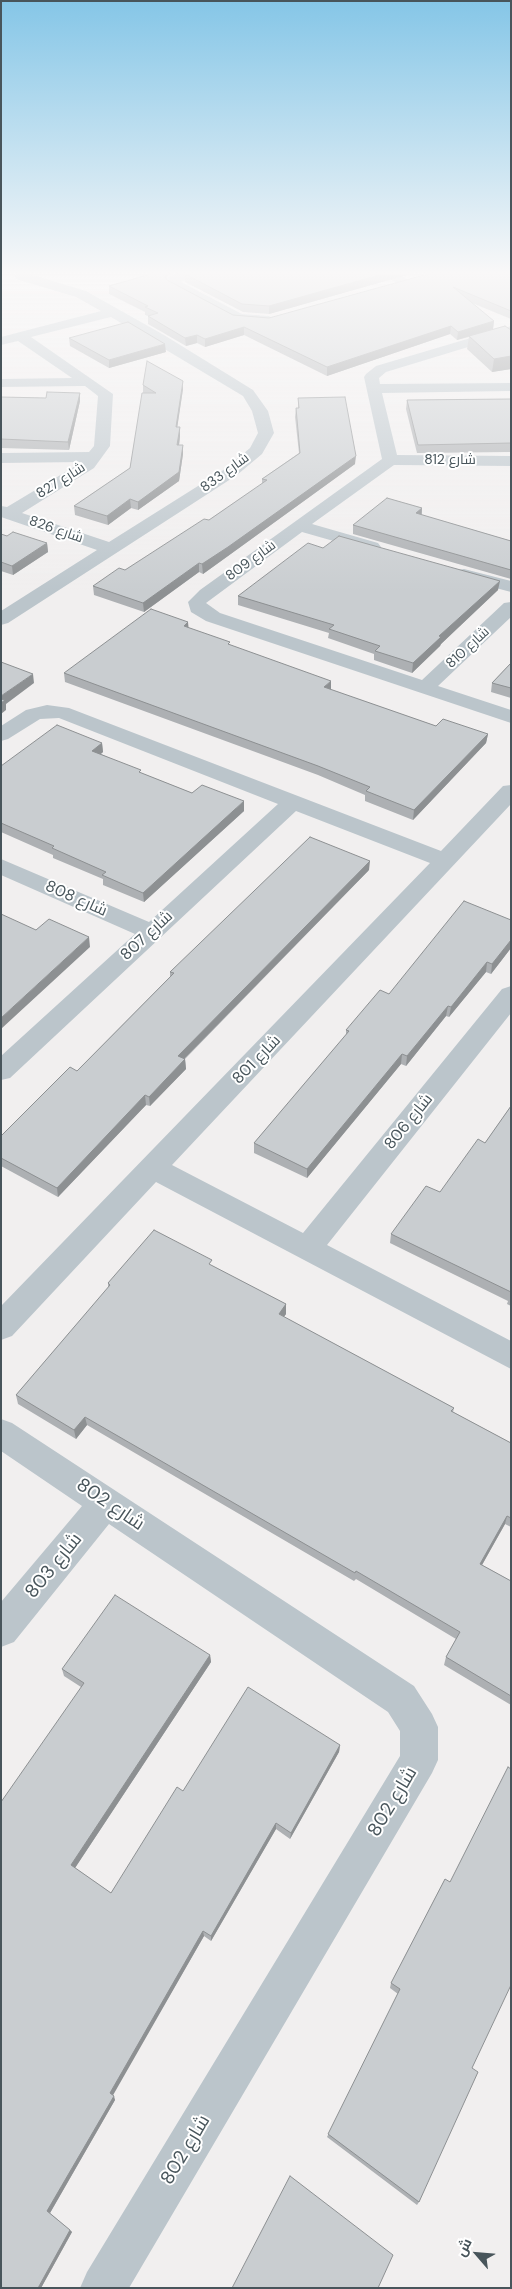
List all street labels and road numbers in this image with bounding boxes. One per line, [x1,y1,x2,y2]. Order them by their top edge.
street label: شارع 833 [197,450,253,496]
street label: شارع 812 [424,452,476,468]
street label: شارع 827 [33,459,89,503]
street label: شارع 826 [27,513,85,547]
street label: شارع 809 [223,537,279,585]
street label: شارع 810 [443,624,493,672]
street label: شارع 808 [42,877,110,921]
street label: شارع 807 [117,907,177,965]
street label: شارع 801 [229,1031,285,1089]
street label: شارع 806 [381,1090,437,1154]
street label: شارع 802 [72,1474,148,1536]
street label: شارع 803 [21,1529,87,1603]
street label: شارع 802 [363,1763,423,1841]
street label: شارع 802 [156,2111,216,2189]

